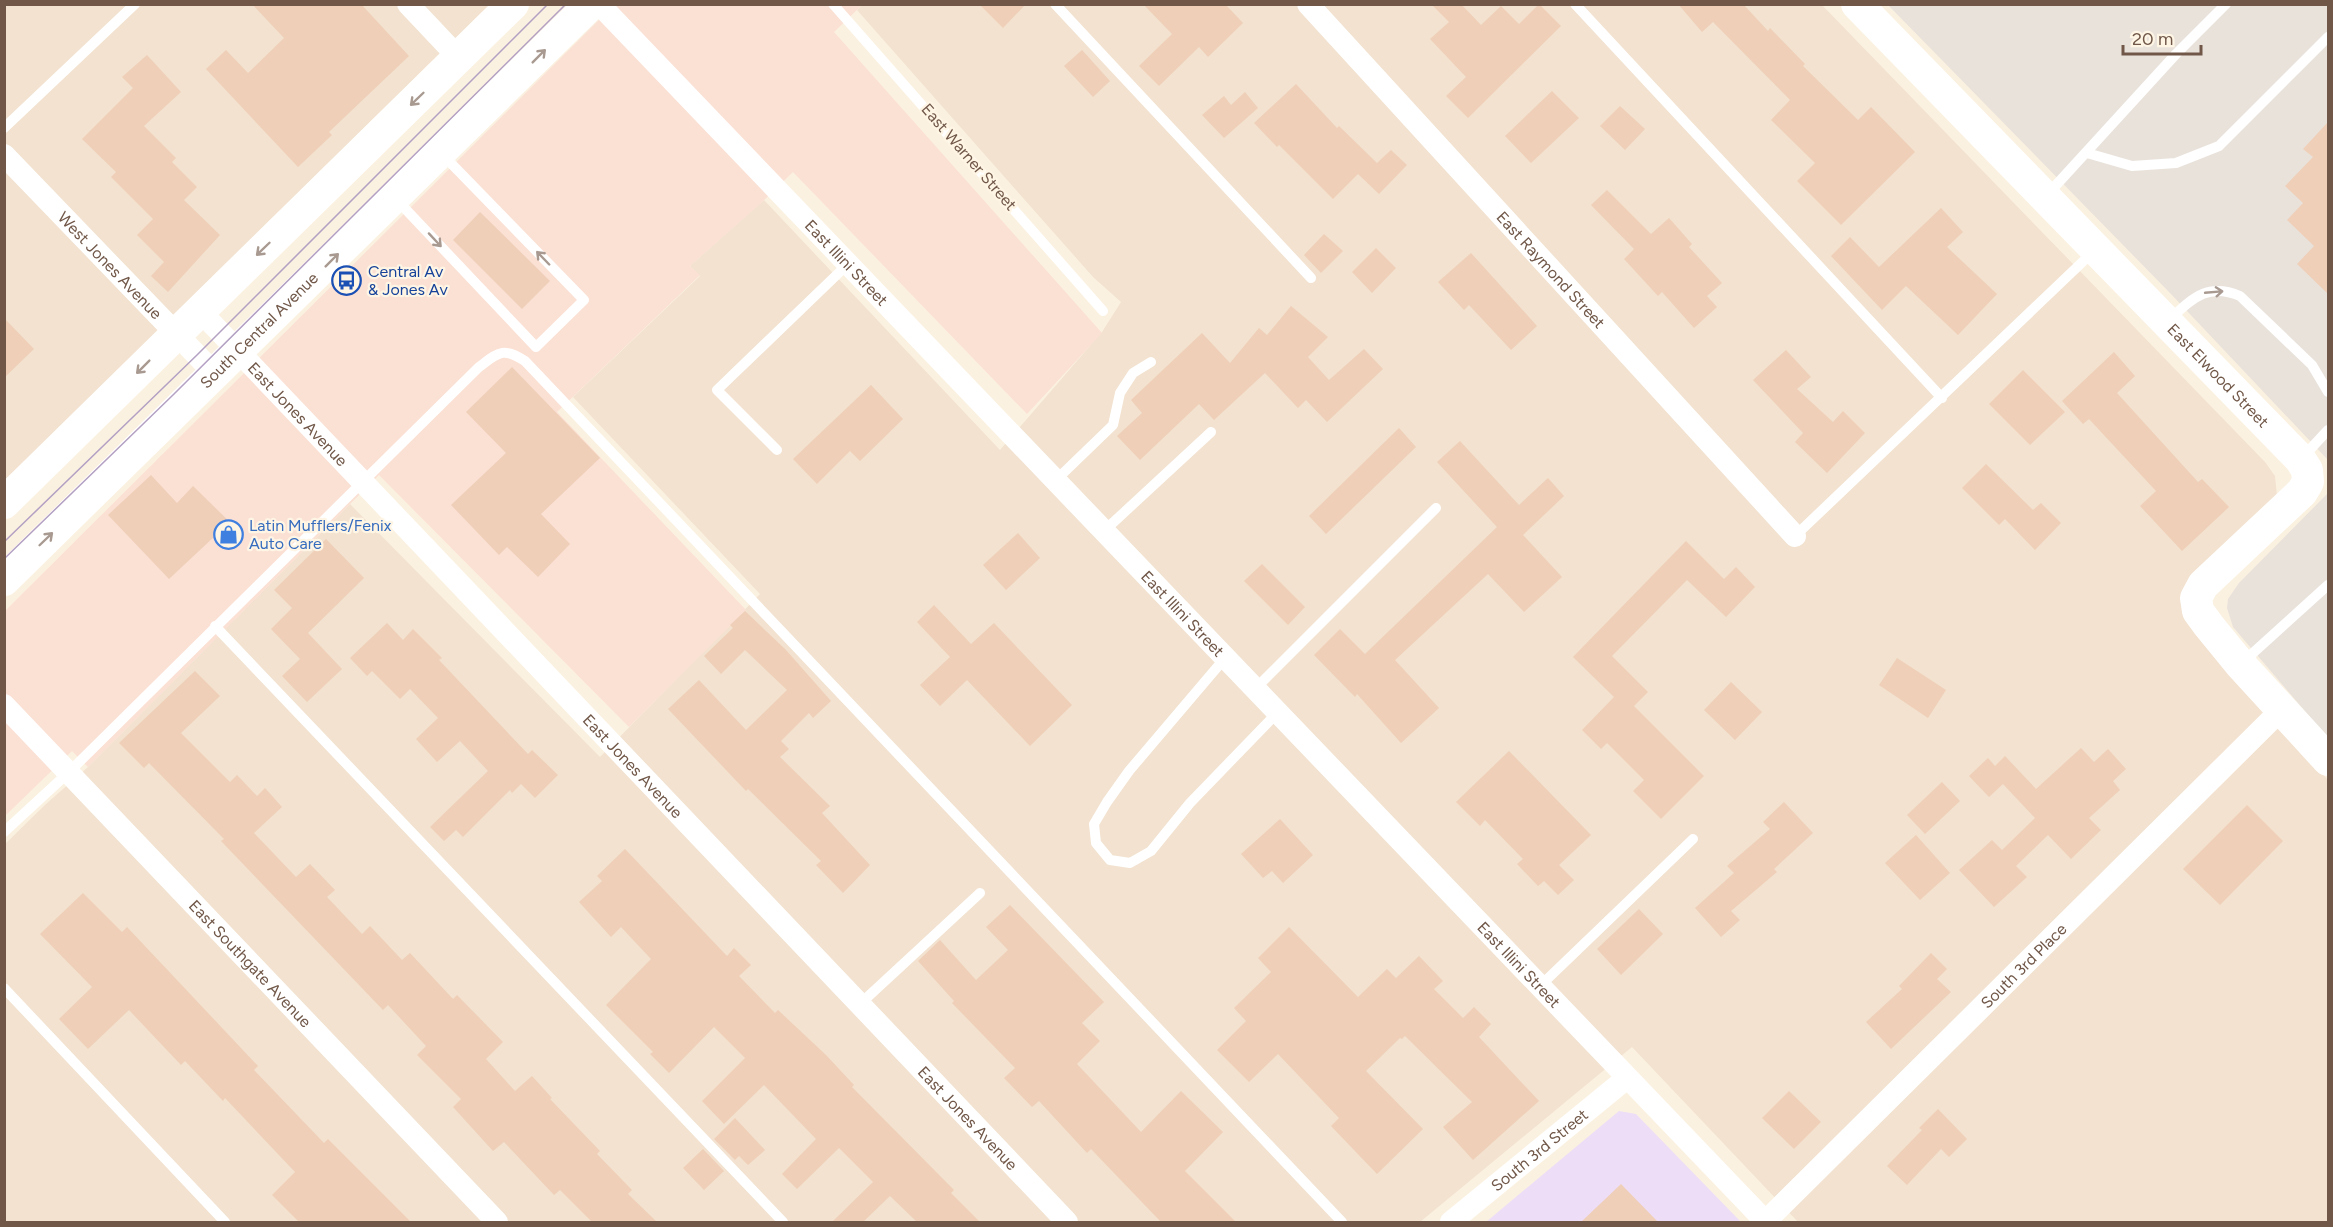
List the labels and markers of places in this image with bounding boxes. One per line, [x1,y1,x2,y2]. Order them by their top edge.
place label: Central Av & Jones Av [368,262,448,299]
bus stop icon: Central Av & Jones Av [331,264,363,296]
place label: Latin Mufflers/Fenix Auto Care [249,516,392,553]
shop icon: Latin Mufflers/Fenix Auto Care [212,518,244,550]

